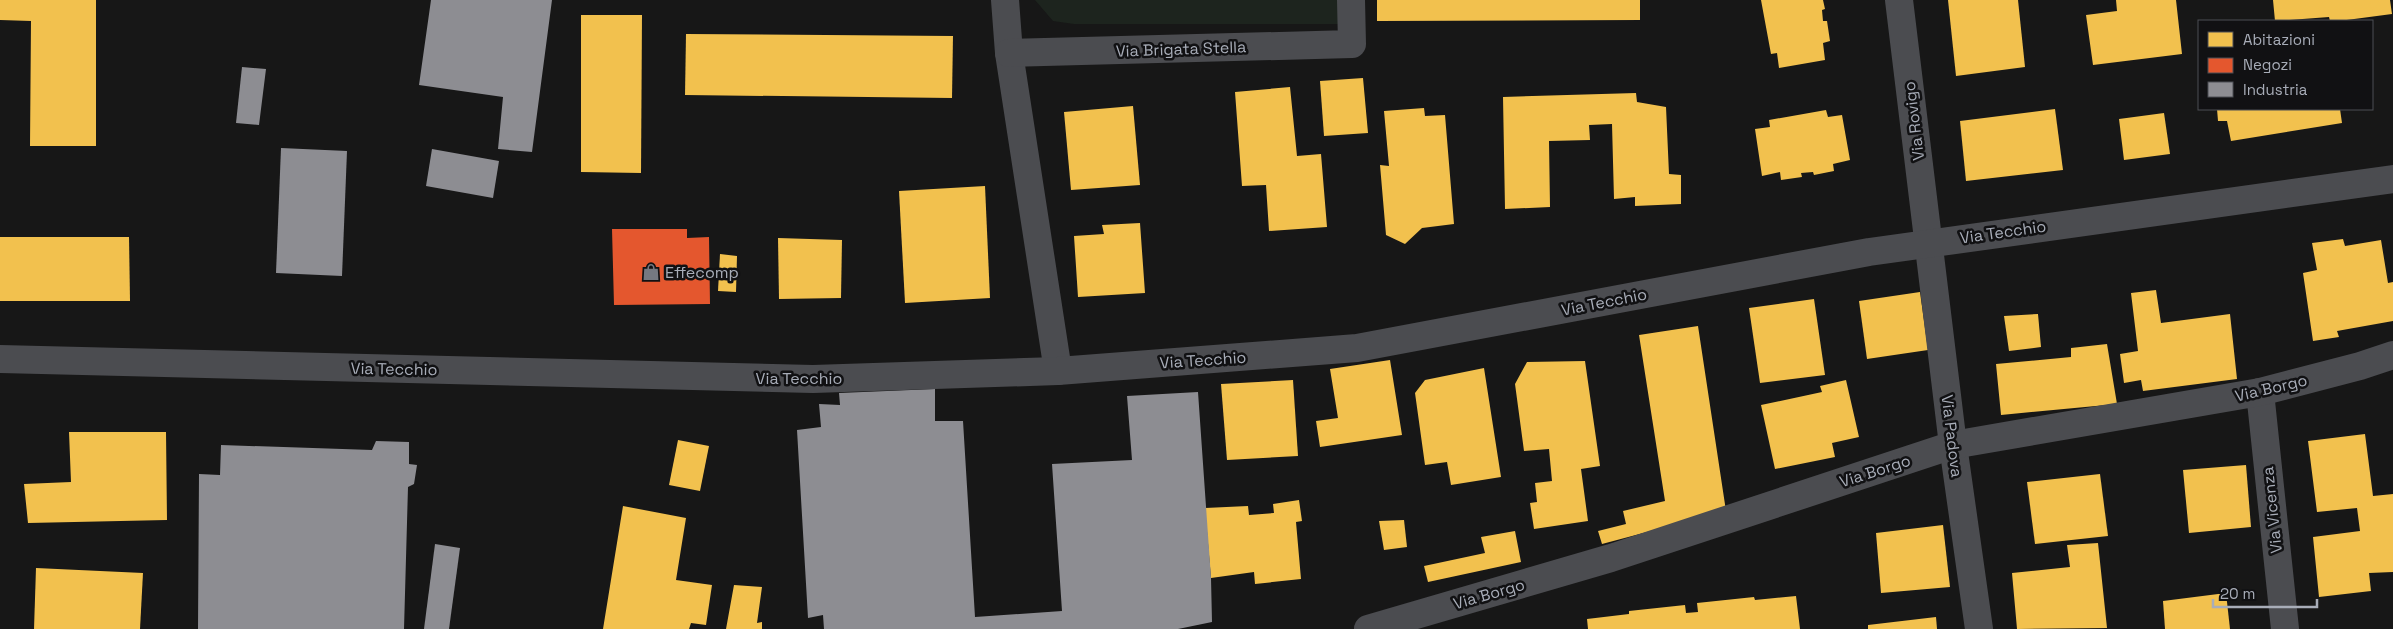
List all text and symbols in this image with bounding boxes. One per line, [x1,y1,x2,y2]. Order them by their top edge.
legend [2198,20,2373,110]
text: Abitazioni [2243,30,2315,49]
street label: Via Brigata Stella [1115,36,1247,62]
text: Negozi [2243,55,2292,74]
street label: Via Rovigo [1899,80,1929,162]
text: Industria [2243,80,2308,99]
street label: Via Tecchio [1959,216,2047,248]
shop icon: Effecomp [641,262,661,282]
place label: Effecomp [665,262,739,283]
street label: Via Tecchio [1559,283,1649,321]
street label: Via Tecchio [1159,346,1247,374]
street label: Via Tecchio [350,358,438,380]
street label: Via Tecchio [756,368,842,389]
street label: Via Borgo [2233,370,2309,406]
street label: Via Padova [1937,394,1967,478]
street label: Via Borgo [1837,450,1913,492]
street label: Via Vicenza [2257,466,2287,554]
street label: Via Borgo [1451,574,1527,614]
scale bar [2213,576,2317,608]
text: 20 m [2220,584,2255,603]

